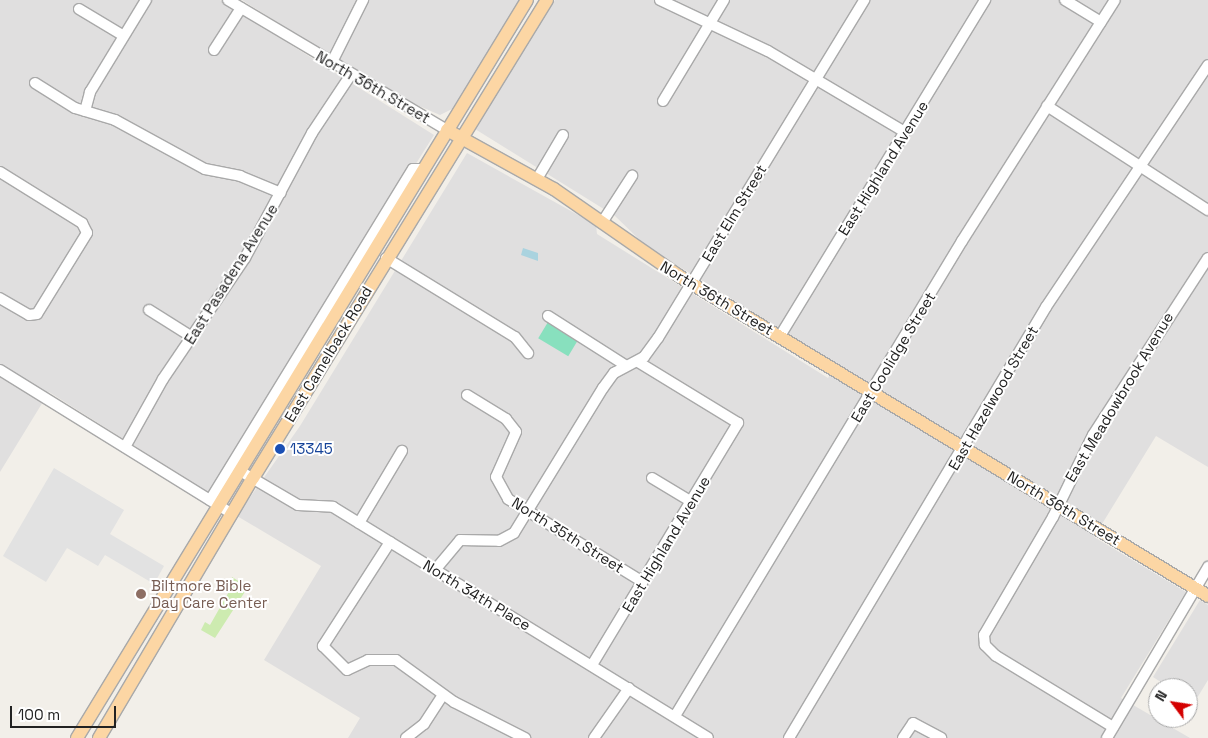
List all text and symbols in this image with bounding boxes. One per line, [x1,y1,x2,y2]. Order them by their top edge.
street label: North 36th Street [313,47,433,127]
street label: East Highland Avenue [834,97,932,239]
street label: East Elm Street [698,161,770,265]
street label: East Pasadena Avenue [180,200,282,348]
street label: North 36th Street [657,257,777,339]
street label: East Camelback Road [280,283,376,425]
street label: East Coolidge Street [847,289,939,425]
street label: East Meadowbrook Avenue [1061,309,1177,485]
street label: East Hazelwood Street [944,323,1042,473]
place label: 13345 [290,440,333,458]
marker: 13345 [274,443,286,455]
street label: North 36th Street [1004,467,1124,549]
street label: East Highland Avenue [618,473,714,615]
street label: North 35th Street [509,493,627,577]
street label: North 34th Place [420,556,534,634]
place label: Biltmore Bible Day Care Center [151,576,267,611]
marker: Biltmore Bible Day Care Center [135,588,147,600]
north arrow [1148,678,1198,728]
text: N [1151,687,1171,704]
scale bar [12,696,119,728]
text: 100 m [18,705,60,724]

